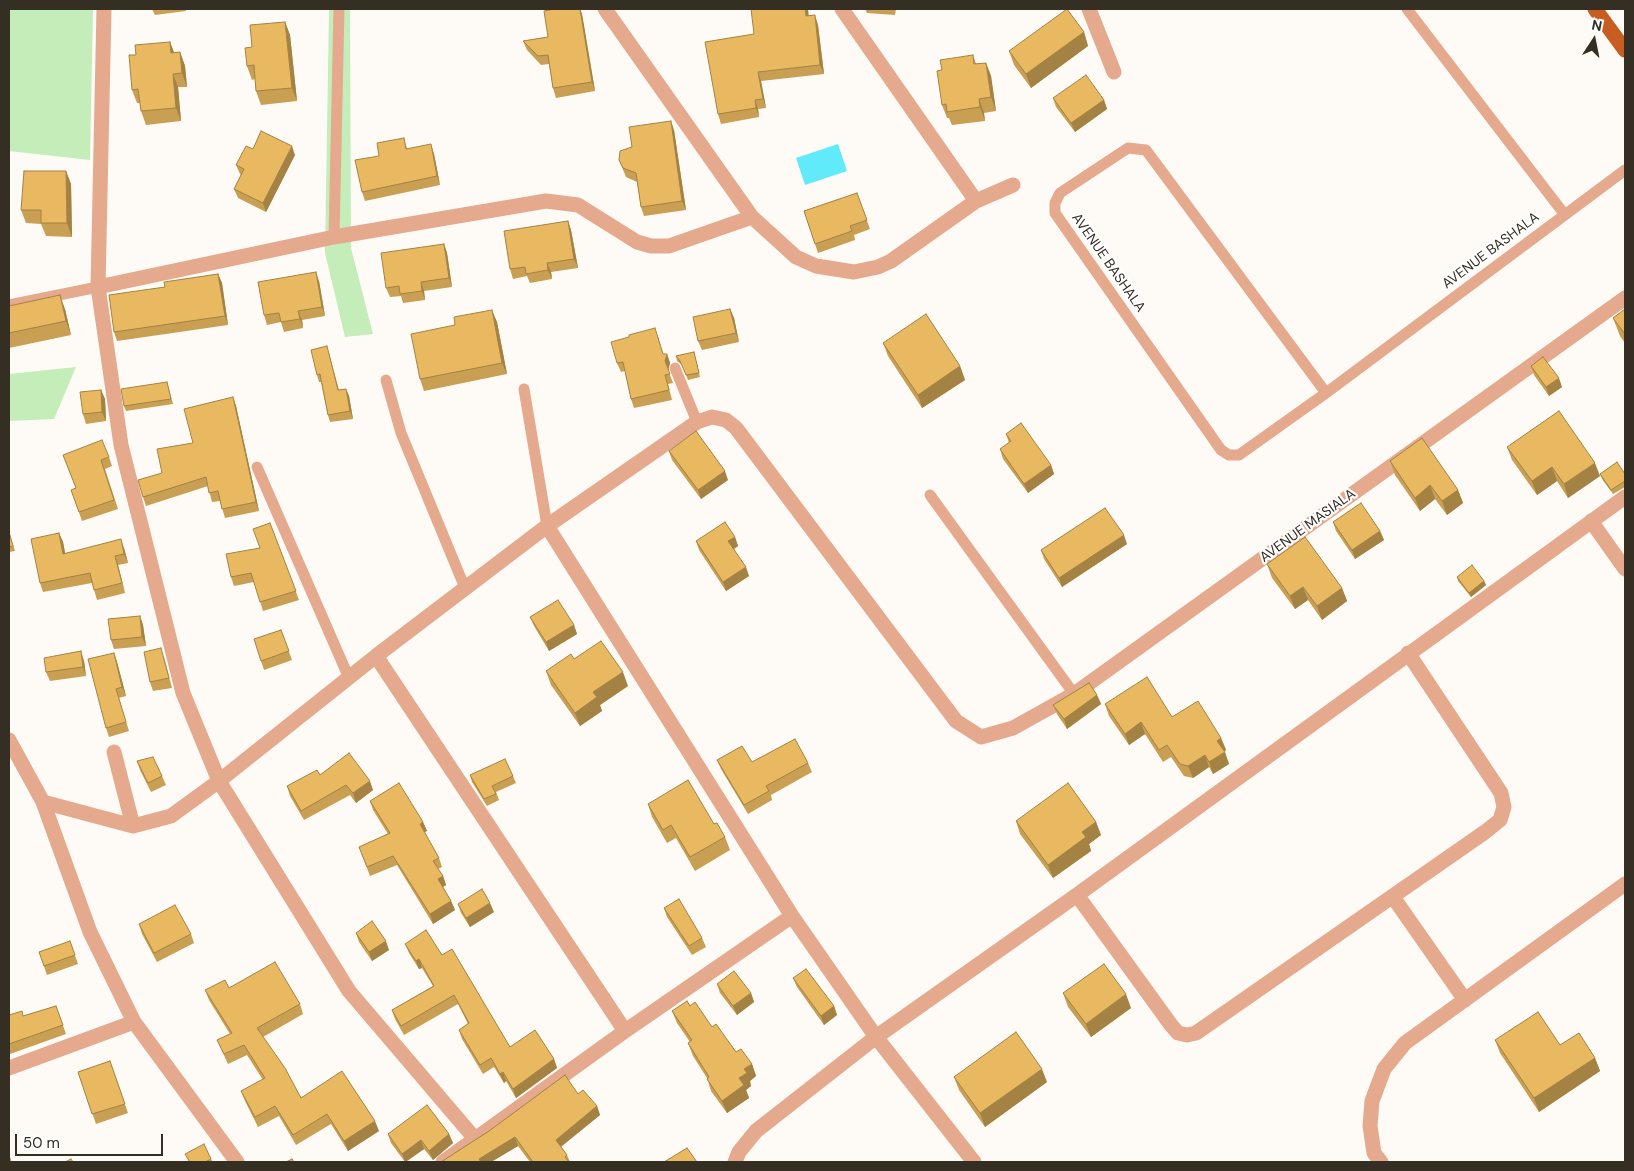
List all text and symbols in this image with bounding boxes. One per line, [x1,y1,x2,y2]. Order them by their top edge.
north arrow [1569,15,1619,65]
text: N [1590,15,1604,35]
street label: AVENUE BASHALA [1439,209,1543,293]
street label: AVENUE BASHALA [1068,210,1148,316]
street label: AVENUE MASIALA [1257,486,1359,566]
scale bar [18,1124,165,1156]
text: 50 m [23,1133,60,1153]

